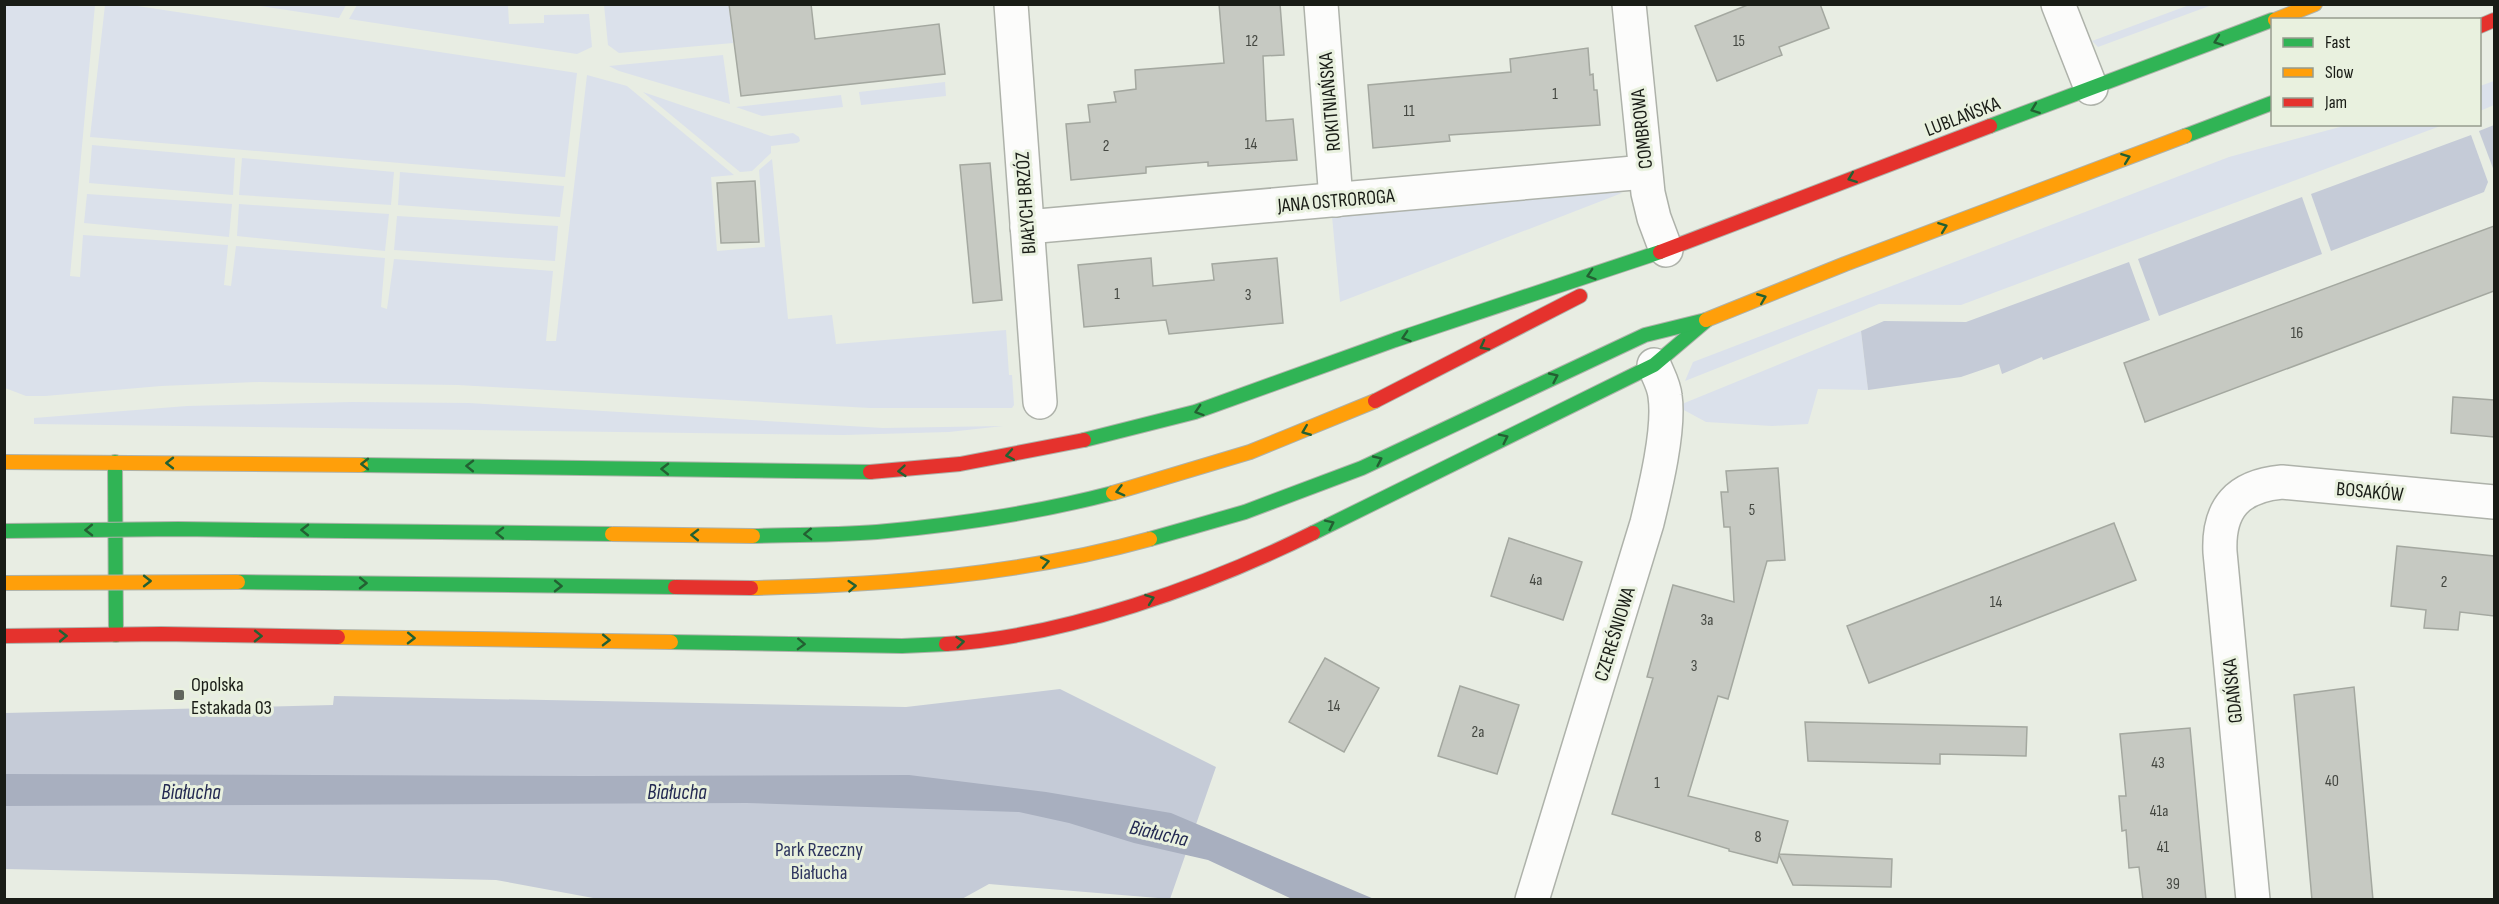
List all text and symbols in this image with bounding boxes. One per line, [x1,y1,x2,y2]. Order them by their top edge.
legend [2271,18,2481,126]
house number: 12 [1246,32,1258,51]
house number: 15 [1733,32,1745,51]
text: Fast [2325,32,2351,53]
one-way arrow [2213,34,2224,46]
street label: ROKITNIAŃSKA [1314,51,1346,152]
text: Slow [2325,62,2354,83]
house number: 1 [1552,85,1558,104]
street label: COMBROWA [1626,87,1658,170]
street label: LUBLAŃSKA [1921,92,2004,142]
text: Jam [2324,92,2347,113]
house number: 11 [1403,102,1415,121]
one-way arrow [2030,102,2041,114]
house number: 14 [1245,135,1257,154]
house number: 2 [1103,137,1109,156]
street label: BIAŁYCH BRZÓZ [1010,151,1042,255]
one-way arrow [2120,153,2131,166]
one-way arrow [1848,170,1858,183]
street label: JANA OSTROROGA [1276,184,1396,218]
one-way arrow [1937,222,1948,234]
one-way arrow [1586,268,1597,281]
house number: 1 [1114,285,1120,304]
house number: 3 [1245,286,1251,305]
one-way arrow [1755,293,1766,305]
house number: 16 [2291,324,2303,343]
one-way arrow [1401,330,1412,342]
one-way arrow [1480,339,1491,350]
one-way arrow [1548,373,1559,385]
one-way arrow [1194,403,1205,416]
one-way arrow [1301,424,1312,436]
one-way arrow [1498,433,1509,445]
one-way arrow [1005,448,1015,461]
one-way arrow [1371,456,1382,468]
one-way arrow [166,457,175,469]
one-way arrow [361,458,370,471]
one-way arrow [466,460,475,472]
one-way arrow [661,463,670,475]
one-way arrow [898,464,907,477]
street label: BOSAKÓW [2335,477,2404,507]
one-way arrow [1115,484,1126,496]
house number: 5 [1749,501,1755,520]
one-way arrow [1323,520,1334,532]
one-way arrow [84,523,93,536]
one-way arrow [300,524,309,536]
one-way arrow [495,527,504,539]
one-way arrow [804,527,813,540]
one-way arrow [690,529,699,541]
one-way arrow [1040,556,1050,569]
house number: 4a [1530,571,1542,590]
house number: 2 [2441,573,2447,592]
one-way arrow [142,575,151,587]
one-way arrow [358,577,367,589]
one-way arrow [553,579,562,592]
one-way arrow [847,579,856,592]
street label: CZEREŚNIOWA [1589,584,1641,684]
house number: 14 [1990,593,2002,612]
one-way arrow [1144,594,1155,607]
house number: 3a [1701,611,1713,630]
one-way arrow [253,629,262,642]
one-way arrow [58,630,67,642]
one-way arrow [407,631,416,644]
one-way arrow [602,634,611,646]
one-way arrow [956,636,965,649]
one-way arrow [797,637,806,650]
house number: 3 [1691,657,1697,676]
street label: GDAŃSKA [2218,657,2248,724]
place label: Opolska Estakada 03 [191,673,272,720]
marker: Opolska Estakada 03 [172,688,186,702]
house number: 14 [1328,697,1340,716]
house number: 2a [1472,723,1484,742]
house number: 43 [2151,754,2165,773]
house number: 40 [2325,772,2339,791]
house number: 1 [1654,774,1660,793]
water label: Białucha [161,780,221,805]
water label: Białucha [647,780,707,805]
house number: 41a [2150,802,2168,821]
water label: Białucha [1127,815,1191,852]
house number: 8 [1754,828,1762,847]
park label: Park Rzeczny Białucha [775,838,863,885]
house number: 41 [2157,838,2170,857]
house number: 39 [2166,875,2180,894]

